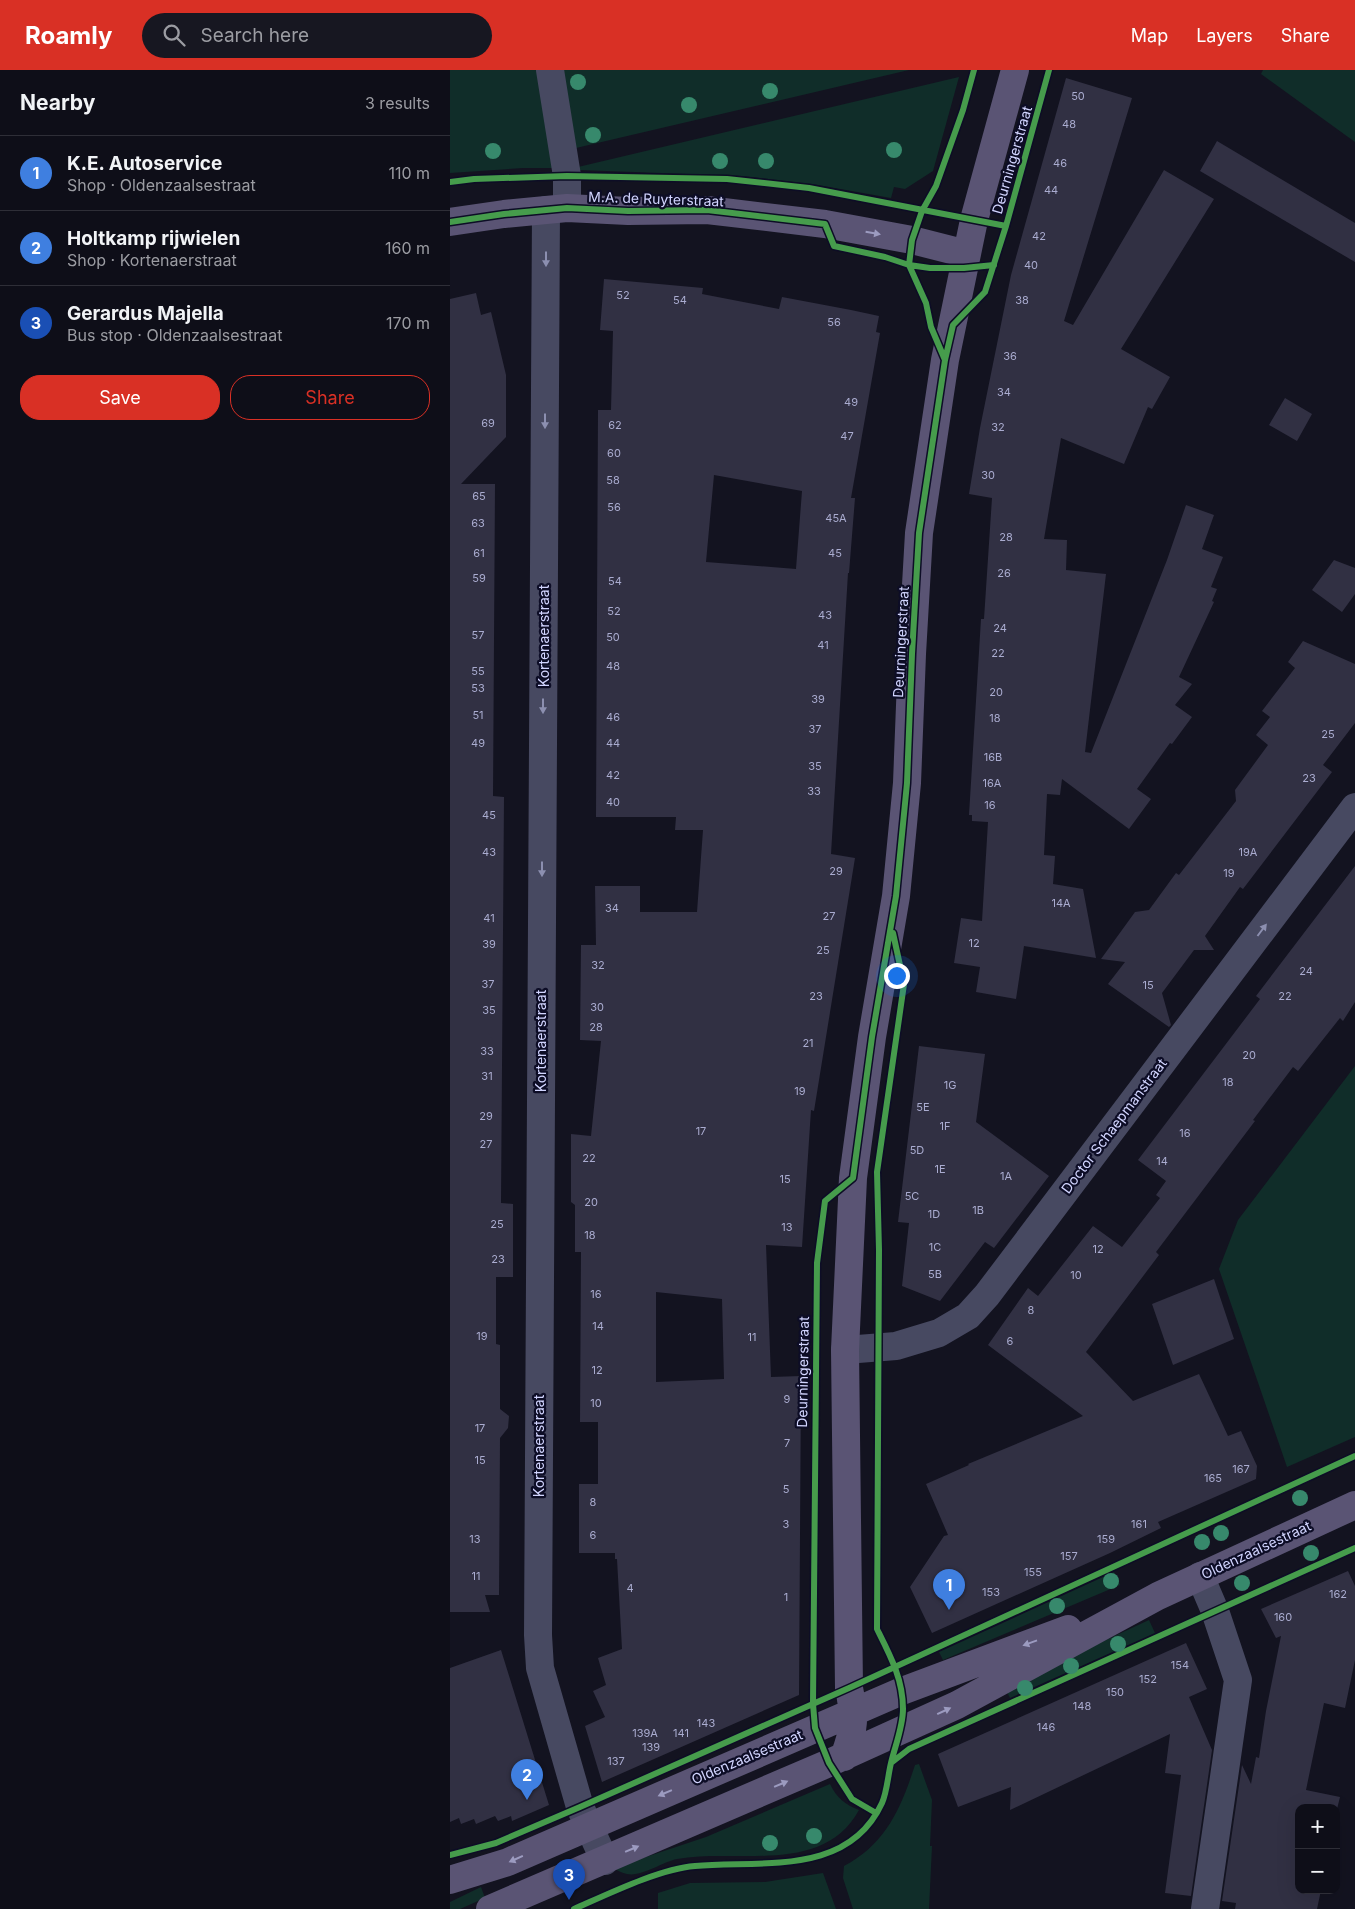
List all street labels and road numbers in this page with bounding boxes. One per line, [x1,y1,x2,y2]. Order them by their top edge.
street label: Deurningerstraat [988,104,1035,216]
street label: M.A. de Ruyterstraat [588,188,725,209]
street label: Kortenaerstraat [535,584,552,687]
street label: Deurningerstraat [889,585,912,698]
street label: Kortenaerstraat [532,989,549,1092]
street label: Doctor Schaepmanstraat [1057,1055,1170,1196]
street label: Deurningerstraat [793,1316,812,1428]
street label: Kortenaerstraat [530,1394,547,1497]
street label: Oldenzaalsestraat [1198,1517,1314,1582]
street label: Oldenzaalsestraat [689,1725,805,1788]

